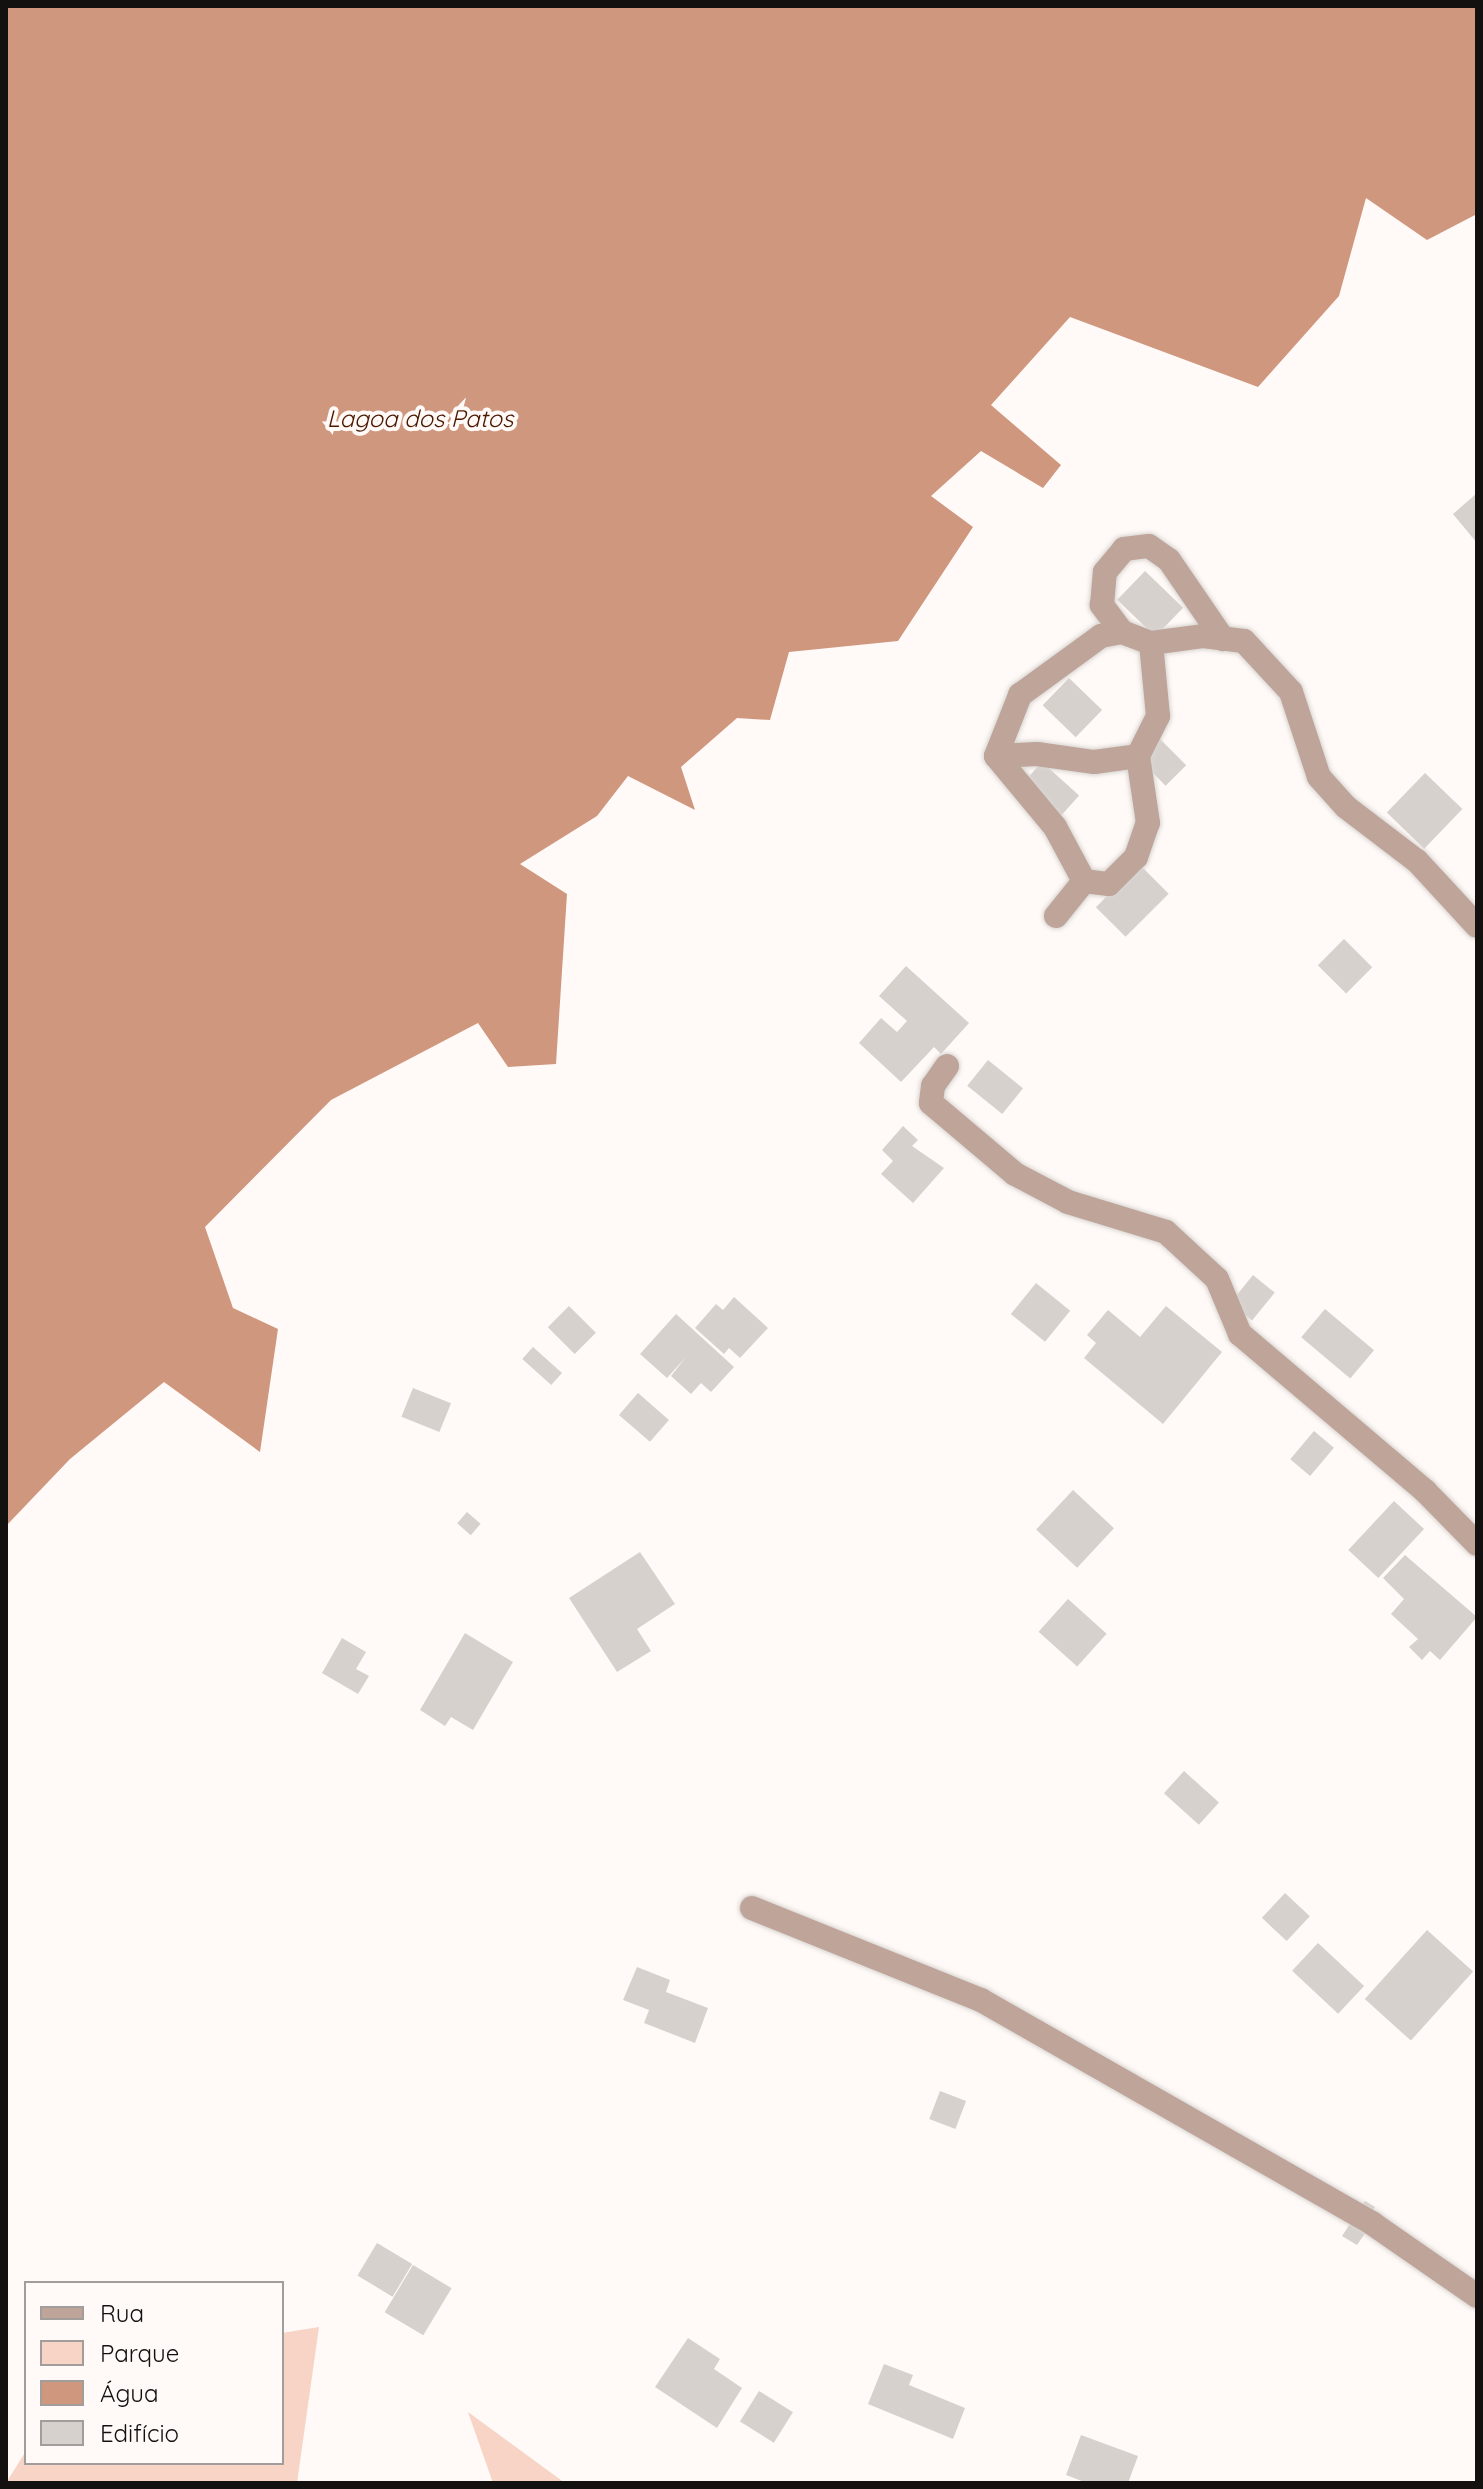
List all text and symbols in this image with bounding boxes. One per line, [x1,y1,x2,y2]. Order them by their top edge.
water label: Lagoa dos Patos [327,405,513,433]
legend [24,2281,284,2465]
text: Rua [100,2298,144,2328]
text: Parque [100,2338,179,2368]
text: Água [100,2378,159,2408]
text: Edifício [100,2418,179,2448]

